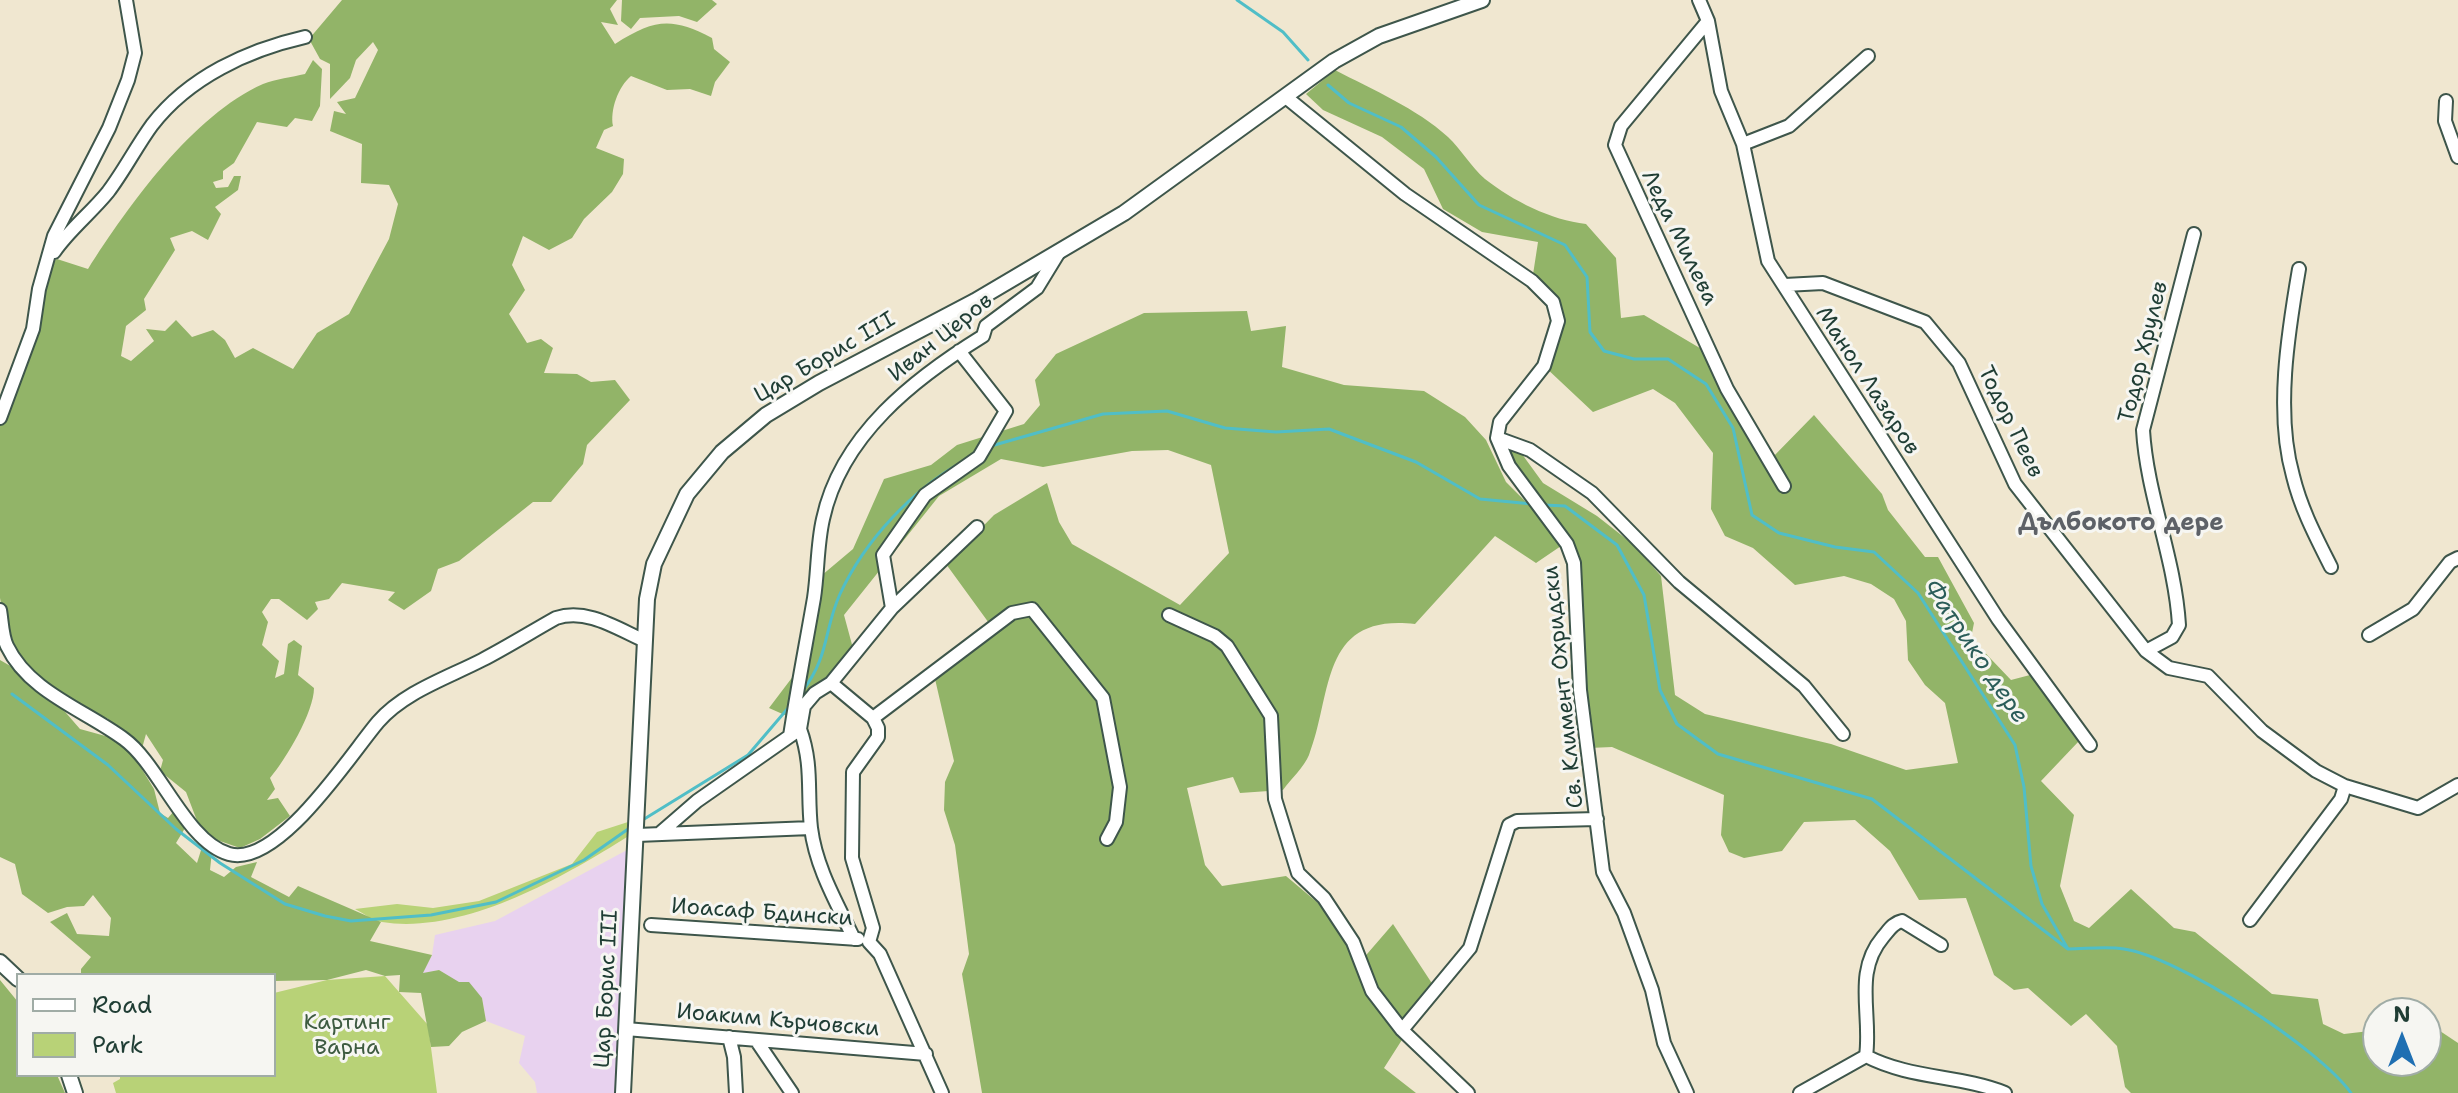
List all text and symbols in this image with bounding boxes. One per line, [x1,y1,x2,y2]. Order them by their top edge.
street label: Леда Милева [1635,166,1723,310]
street label: Тодор Хрулев [2114,279,2174,425]
street label: Иван Церов [884,288,998,388]
street label: Манол Лазаров [1809,302,1925,460]
street label: Цар Борис III [750,307,900,409]
street label: Тодор Пеев [1972,362,2048,482]
district label: Дълбокото дере [2018,510,2224,538]
street label: Св. Климент Охридски [1538,564,1590,810]
water label: Фатрико дере [1916,575,2034,729]
street label: Иоасаф Бдински [670,893,854,933]
street label: Цар Борис III [590,909,624,1069]
legend [16,973,276,1077]
text: Road [92,989,152,1021]
north arrow [2362,997,2442,1077]
street label: Иоаким Кърчовски [675,999,881,1043]
text: N [2393,1000,2411,1029]
park label: Картинг Варна [304,1010,390,1062]
text: Park [92,1029,144,1061]

